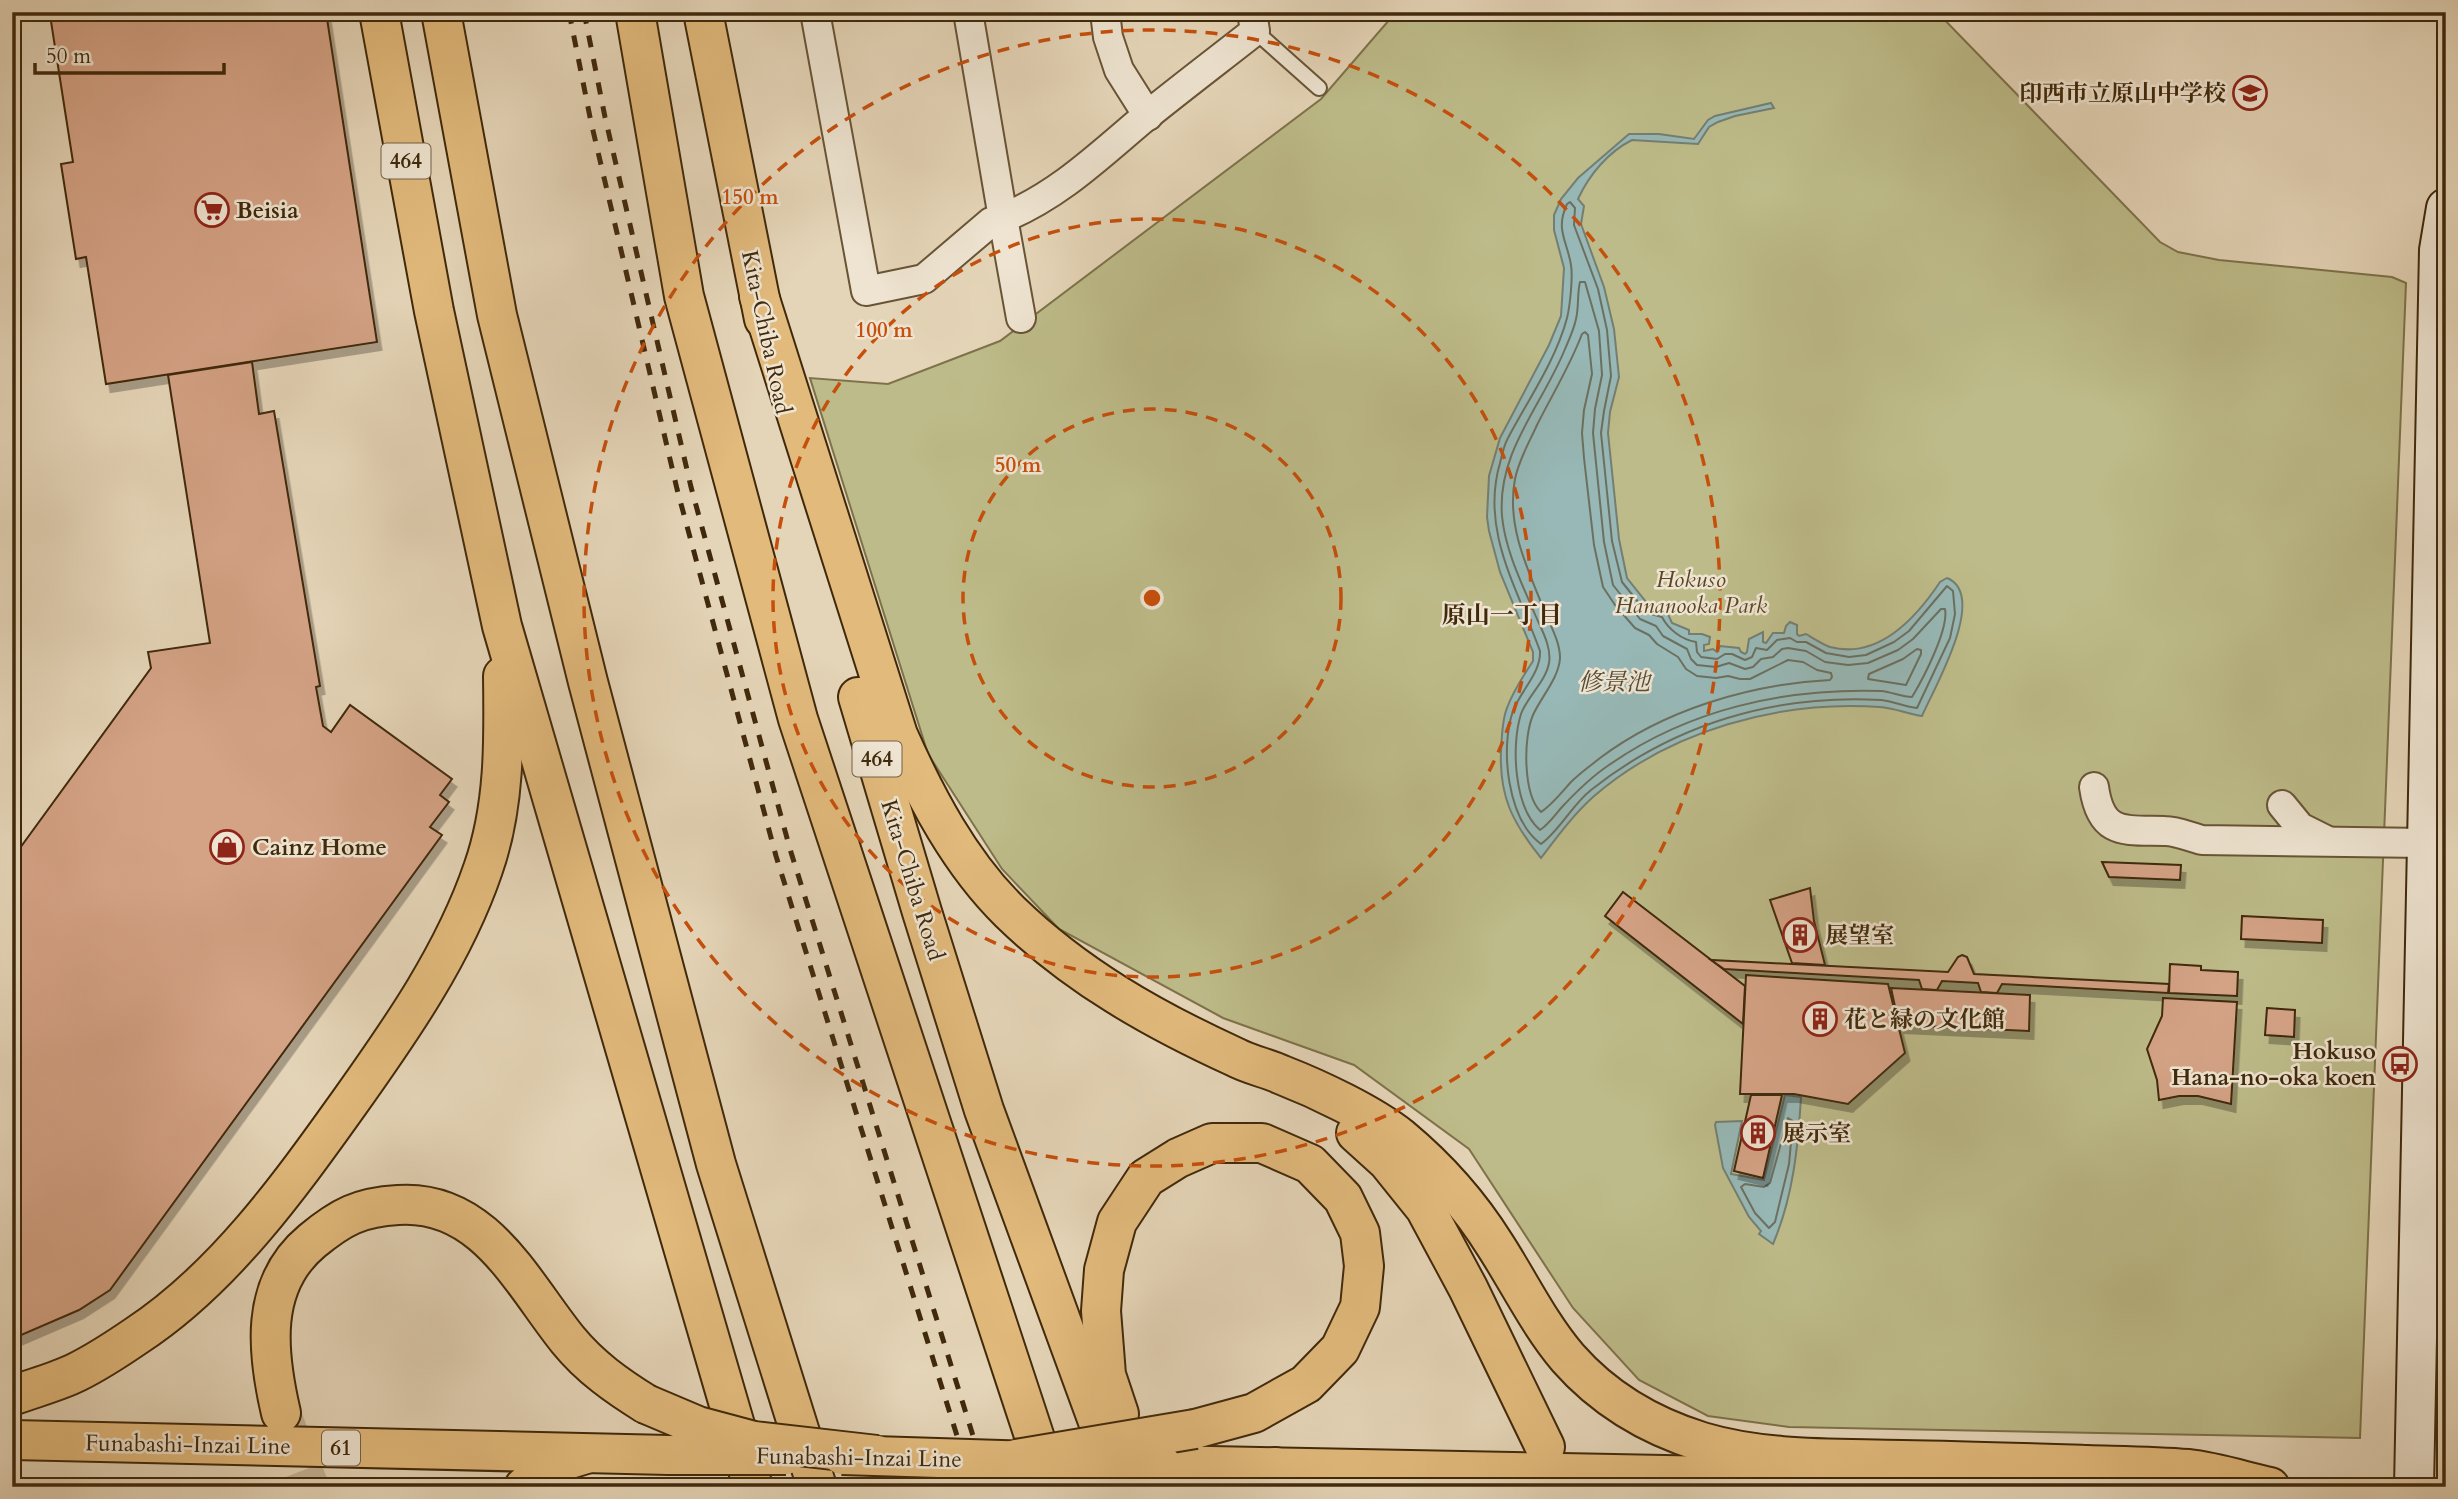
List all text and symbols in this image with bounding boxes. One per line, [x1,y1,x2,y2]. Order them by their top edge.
scale bar [35,32,224,76]
text: 50 m [46,42,91,71]
school or university icon: 印西市立原山中学校 [2231,74,2269,112]
place label: 印西市立原山中学校 [2019,78,2226,109]
road number: 464 [382,144,430,178]
text: 150 m [721,183,779,212]
supermarket icon: Beisia [193,191,231,229]
place label: Beisia [236,195,299,226]
street label: Kita-Chiba Road [734,247,799,418]
text: 100 m [855,316,913,345]
text: 50 m [995,451,1042,480]
park label: Hokuso Hananooka Park [1615,564,1768,621]
centre of rings [1140,586,1164,610]
district label: 原山一丁目 [1442,599,1562,632]
water label: 修景池 [1578,666,1653,699]
road number: 464 [852,742,902,776]
street label: Kita-Chiba Road [873,796,952,965]
shop icon: Cainz Home [208,828,246,866]
place label: Cainz Home [252,832,387,863]
building icon: 展望室 [1781,916,1819,954]
place label: 展望室 [1825,920,1894,951]
building icon: 花と緑の文化館 [1801,1000,1839,1038]
place label: 花と緑の文化館 [1844,1004,2005,1035]
place label: Hokuso Hana-no-oka koen [2171,1036,2376,1093]
bus stop icon: Hokuso Hana-no-oka koen [2381,1045,2419,1083]
building icon: 展示室 [1739,1114,1777,1152]
place label: 展示室 [1782,1118,1851,1149]
street label: Funabashi-Inzai Line [85,1427,291,1462]
road number: 61 [322,1430,360,1466]
street label: Funabashi-Inzai Line [756,1440,962,1475]

